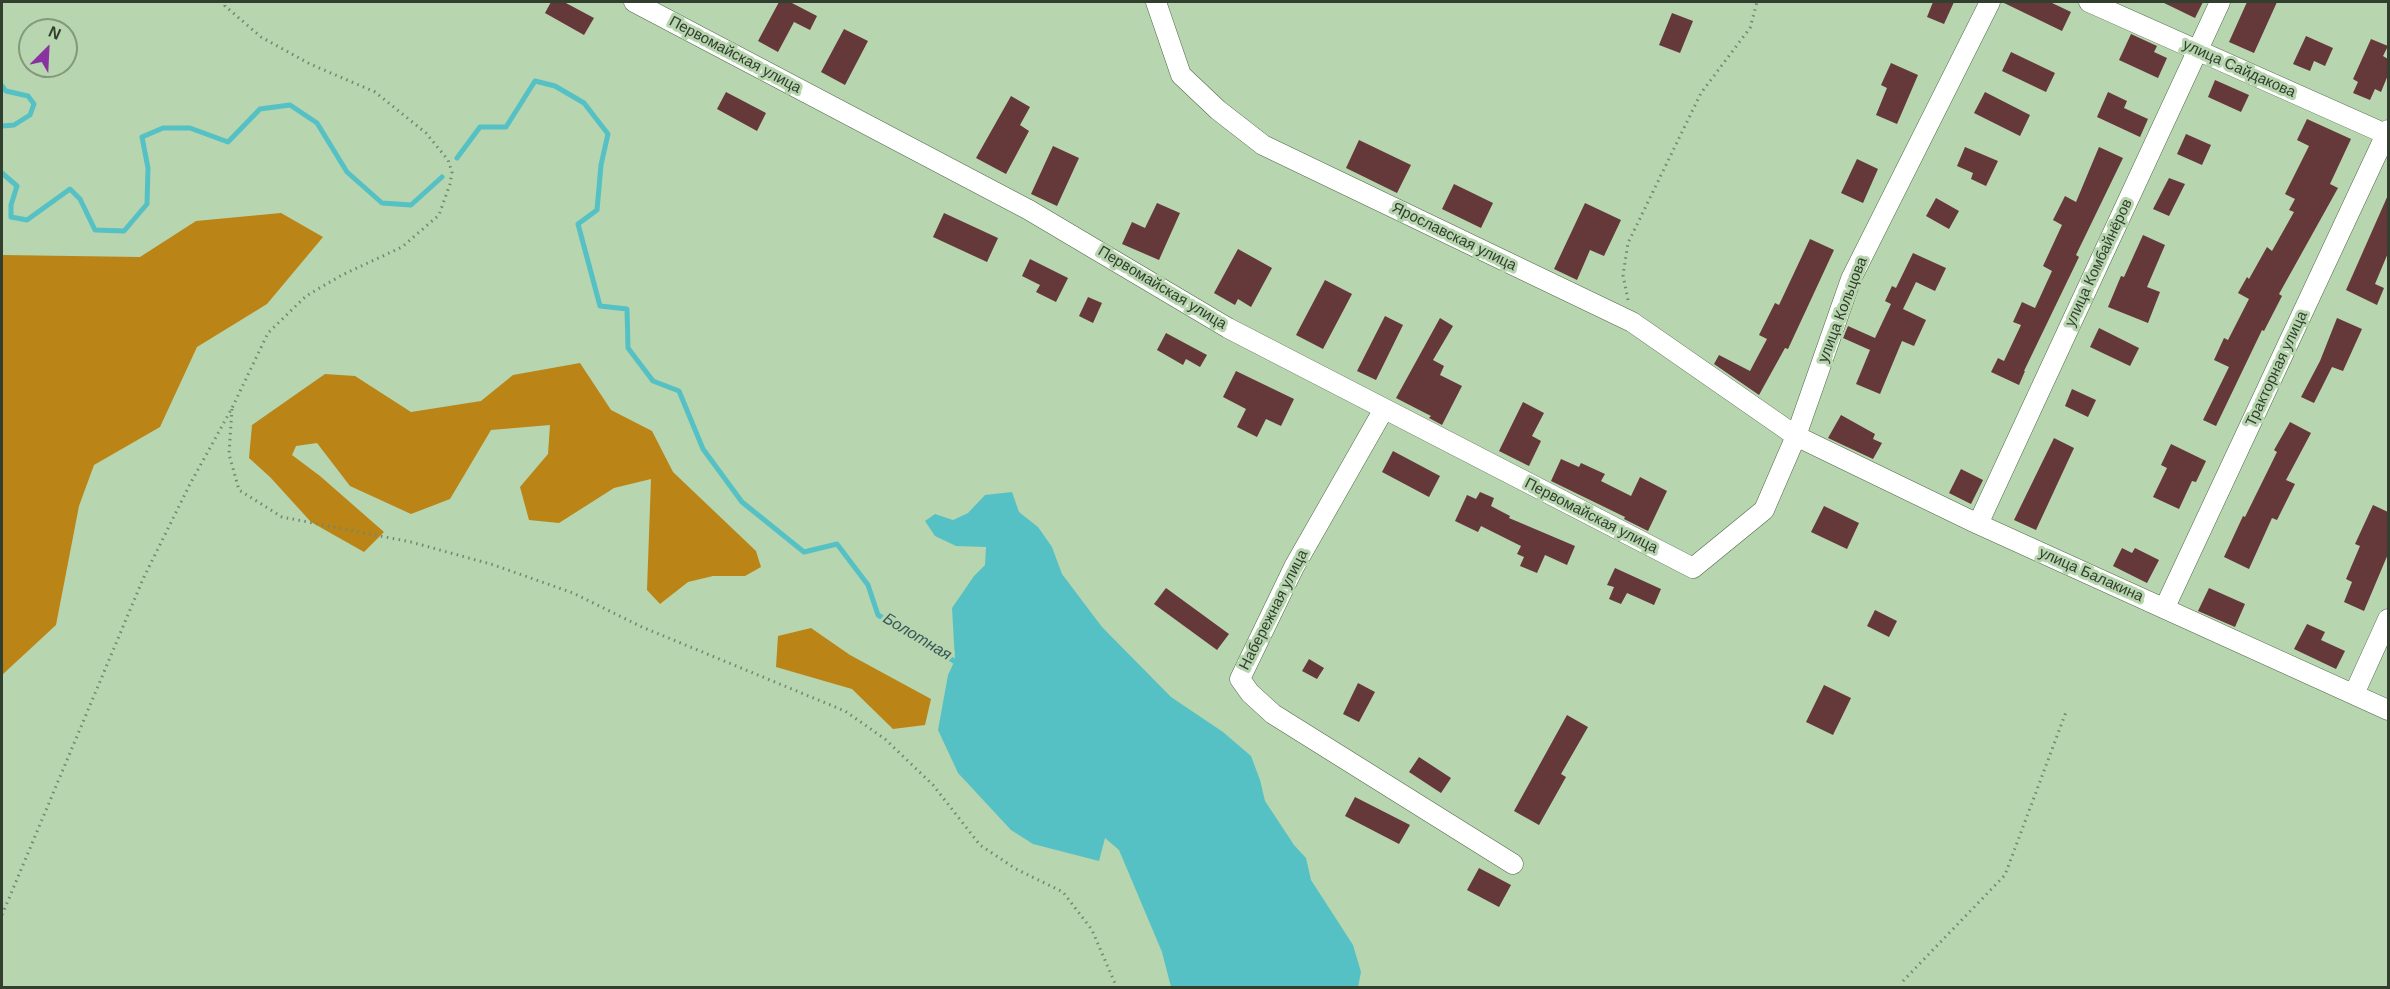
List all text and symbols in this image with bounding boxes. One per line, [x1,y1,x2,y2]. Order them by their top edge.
street label: Первомайская улица [666,13,804,97]
north arrow [18,18,78,78]
text: N [46,23,63,43]
street label: улица Сайдакова [2180,36,2298,102]
street label: улица Комбайнёров [2061,196,2137,330]
street label: Ярославская улица [1389,199,1519,275]
street label: Первомайская улица [1094,242,1230,334]
street label: улица Кольцова [1815,255,1871,365]
street label: Тракторная улица [2242,308,2312,430]
street label: Первомайская улица [1521,475,1661,557]
street label: улица Балакина [2036,544,2146,606]
street label: Набережная улица [1236,547,1312,673]
water label: Болотная [879,609,955,665]

